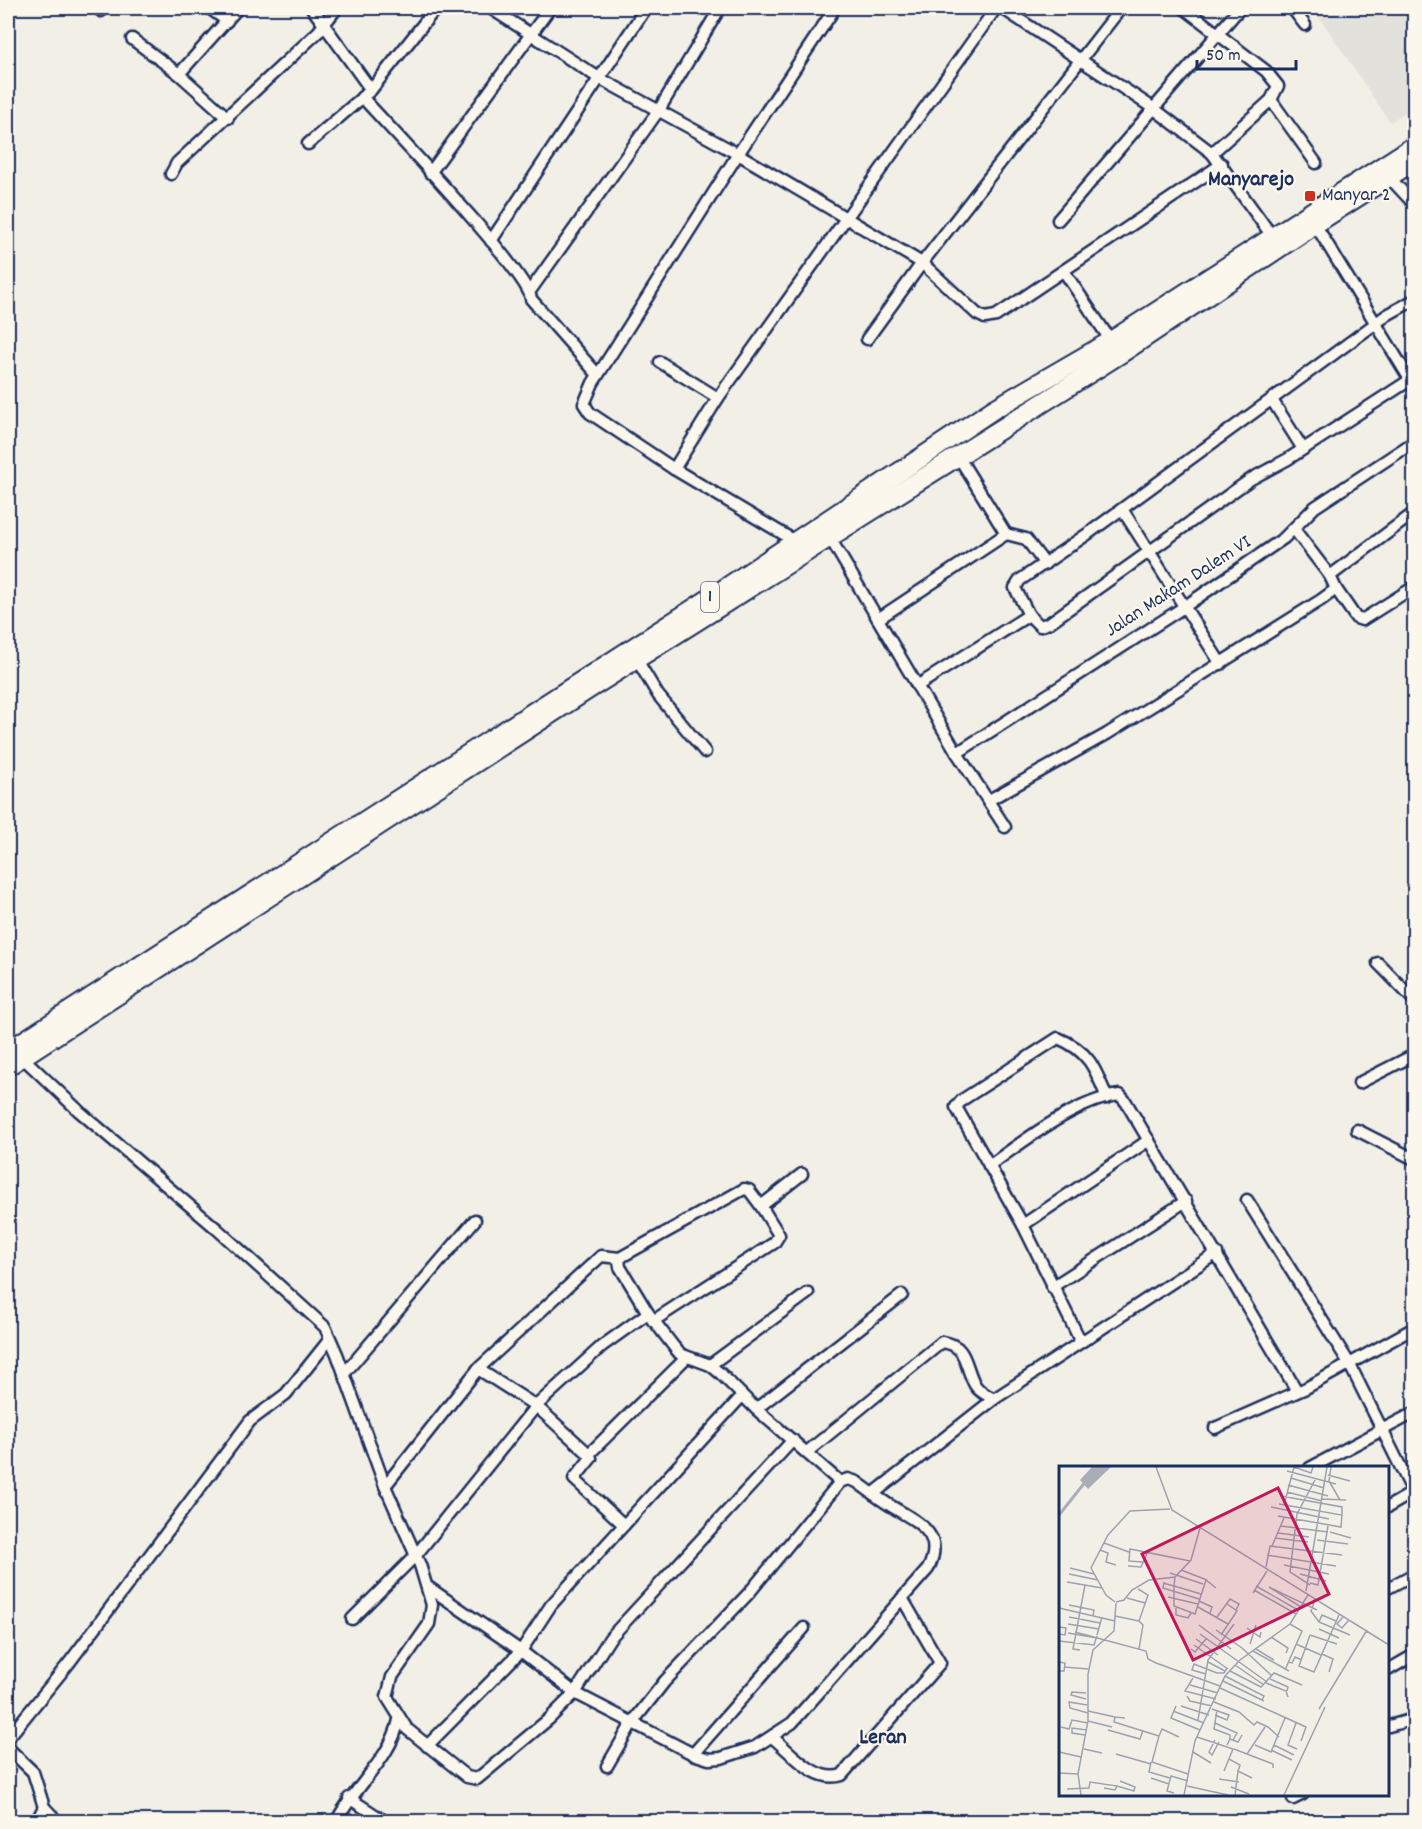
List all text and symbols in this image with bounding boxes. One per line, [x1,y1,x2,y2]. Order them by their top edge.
scale bar [1197,33,1296,71]
text: 50 m [1206,44,1241,69]
district label: Manyarejo [1208,165,1294,196]
place label: Manyar 2 [1322,182,1391,210]
marker: Manyar 2 [1303,189,1317,203]
street label: Jalan Makam Dalem VI [1100,529,1258,645]
road number: 1 [701,582,719,612]
inset map [1059,1466,1389,1796]
district label: Leran [859,1723,907,1754]

